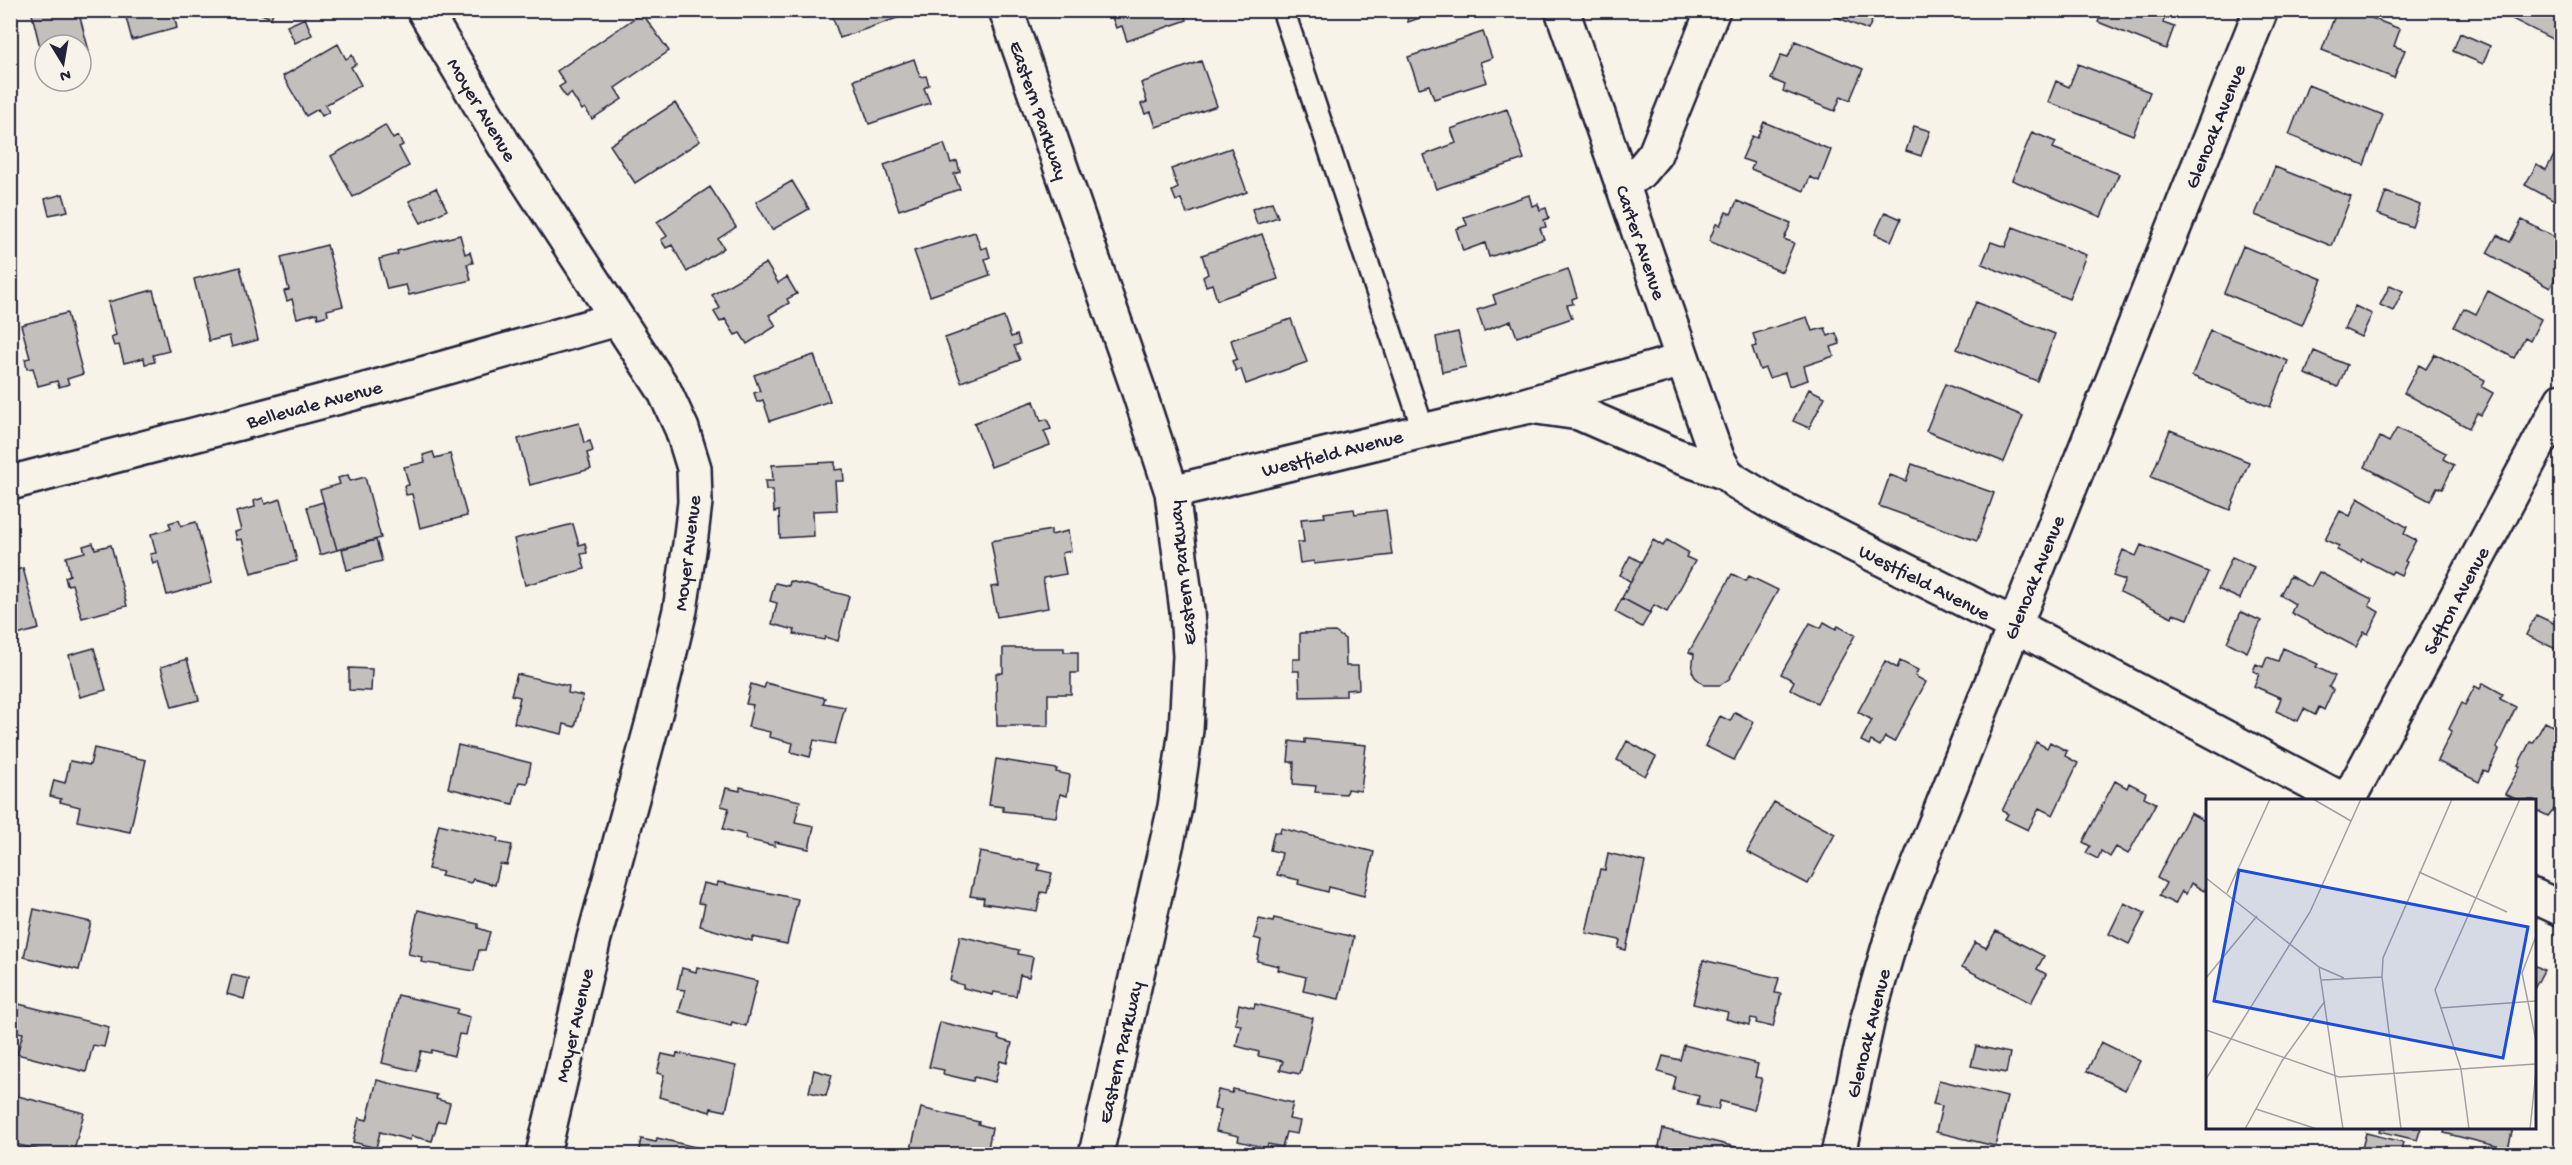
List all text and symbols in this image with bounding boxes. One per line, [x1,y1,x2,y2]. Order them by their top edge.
north arrow [33,33,93,93]
street label: Eastern Parkway [1002,39,1071,184]
street label: Moyer Avenue [440,55,520,167]
street label: Glenoak Avenue [2182,61,2253,193]
text: N [58,64,72,85]
street label: Carter Avenue [1608,183,1669,304]
street label: Bellevale Avenue [244,377,386,436]
street label: Westfield Avenue [1260,427,1406,484]
street label: Moyer Avenue [671,494,708,613]
street label: Eastern Parkway [1165,499,1204,646]
street label: Glenoak Avenue [2001,512,2072,644]
street label: Westfield Avenue [1854,541,1994,628]
street label: Sefton Avenue [2420,543,2496,659]
inset map [2206,799,2536,1129]
street label: Moyer Avenue [552,966,601,1085]
street label: Glenoak Avenue [1843,966,1898,1101]
street label: Eastern Parkway [1095,979,1150,1126]

